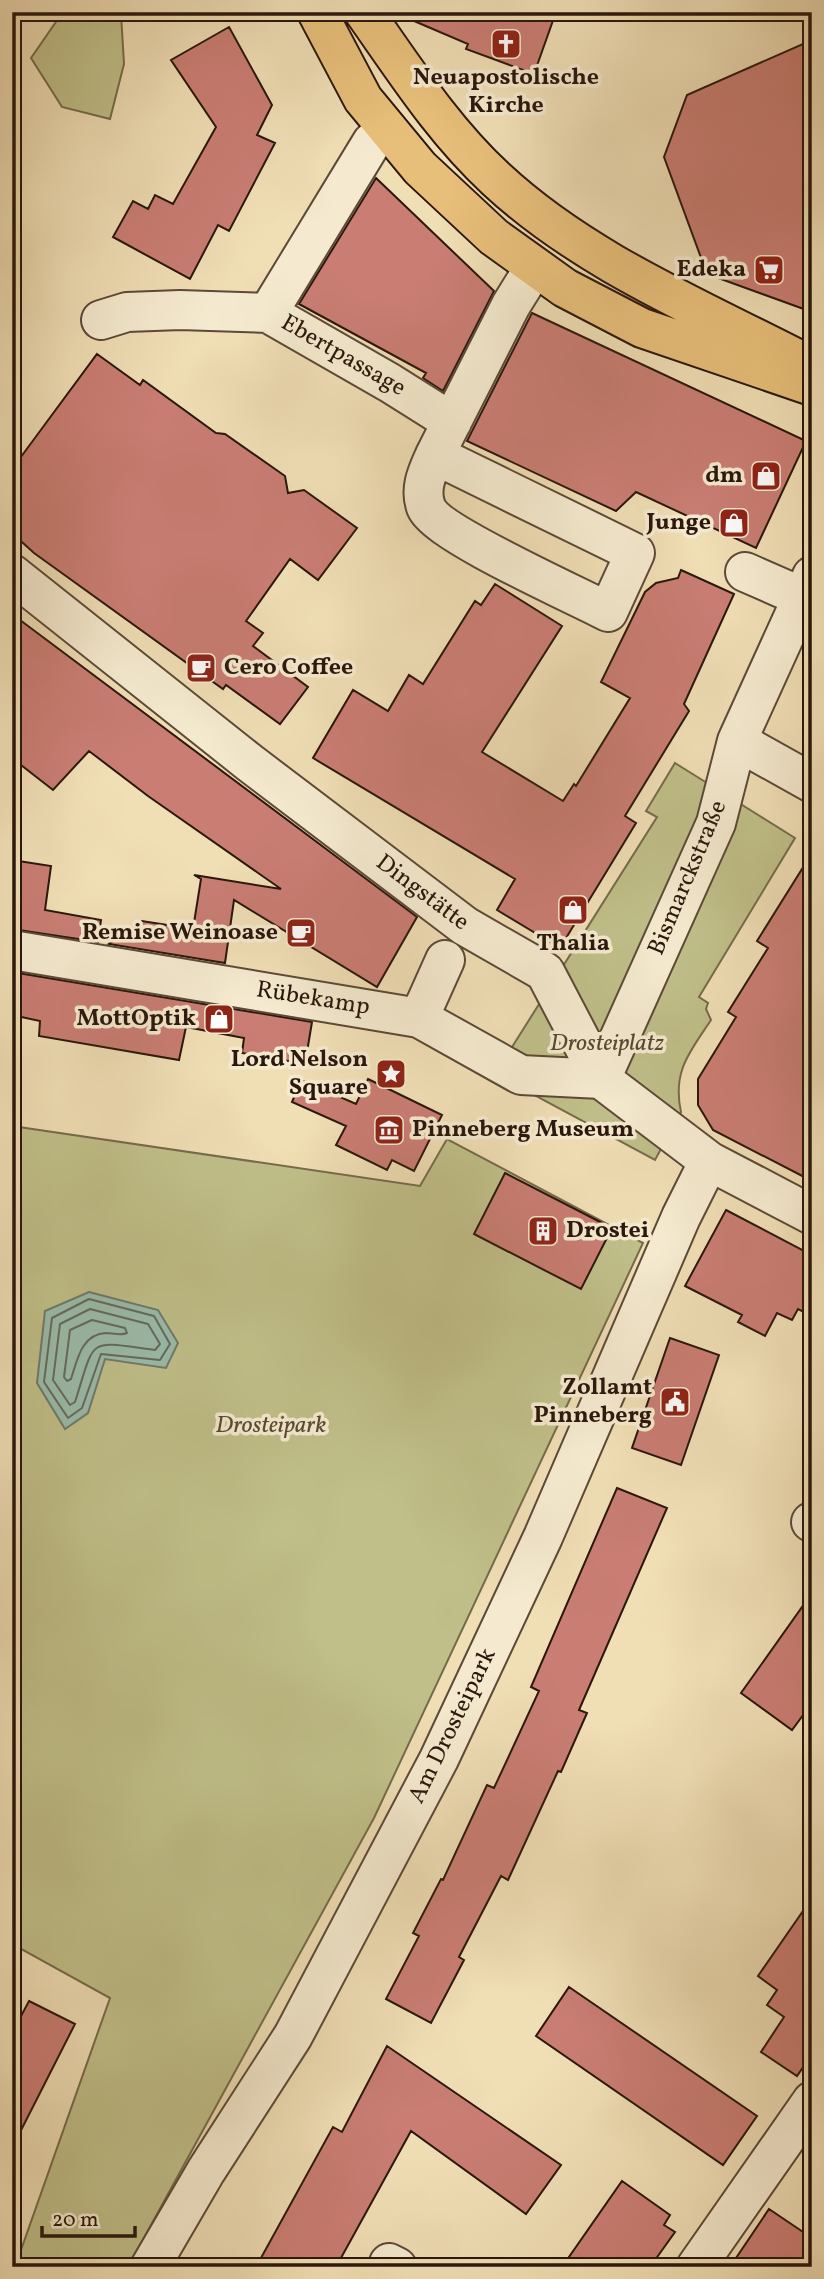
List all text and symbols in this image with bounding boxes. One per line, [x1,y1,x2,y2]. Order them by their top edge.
church icon: Neuapostolische Kirche [489,27,523,61]
place label: Neuapostolische Kirche [413,61,599,123]
place label: Edeka [676,253,746,287]
supermarket icon: Edeka [752,253,786,287]
street label: Ebertpassage [274,306,412,406]
place label: dm [705,459,743,493]
shop icon: dm [749,459,783,493]
place label: Junge [645,506,711,540]
shop icon: Junge [717,506,751,540]
cafe icon: Cero Coffee [184,651,218,685]
place label: Cero Coffee [224,651,353,685]
street label: Bismarckstraße [640,795,736,961]
street label: Dingstätte [368,847,476,939]
shop icon: Thalia [556,893,590,927]
place label: Remise Weinoase [82,916,278,950]
cafe icon: Remise Weinoase [284,916,318,950]
place label: Thalia [536,927,610,961]
street label: Rübekamp [254,973,372,1025]
place label: MottOptik [76,1002,196,1036]
shop icon: MottOptik [202,1002,236,1036]
park label: Drosteiplatz [550,1027,664,1061]
place label: Lord Nelson Square [231,1043,368,1105]
place icon: Lord Nelson Square [374,1057,408,1091]
museum icon: Pinneberg Museum [372,1113,406,1147]
place label: Pinneberg Museum [412,1113,634,1147]
building icon: Drostei [526,1214,560,1248]
place label: Drostei [566,1214,649,1248]
place label: Zollamt Pinneberg [533,1371,652,1433]
public building icon: Zollamt Pinneberg [658,1385,692,1419]
park label: Drosteipark [216,1409,326,1443]
street label: Am Drosteipark [401,1643,505,1809]
scale bar [42,2195,135,2239]
text: 20 m [52,2206,98,2235]

